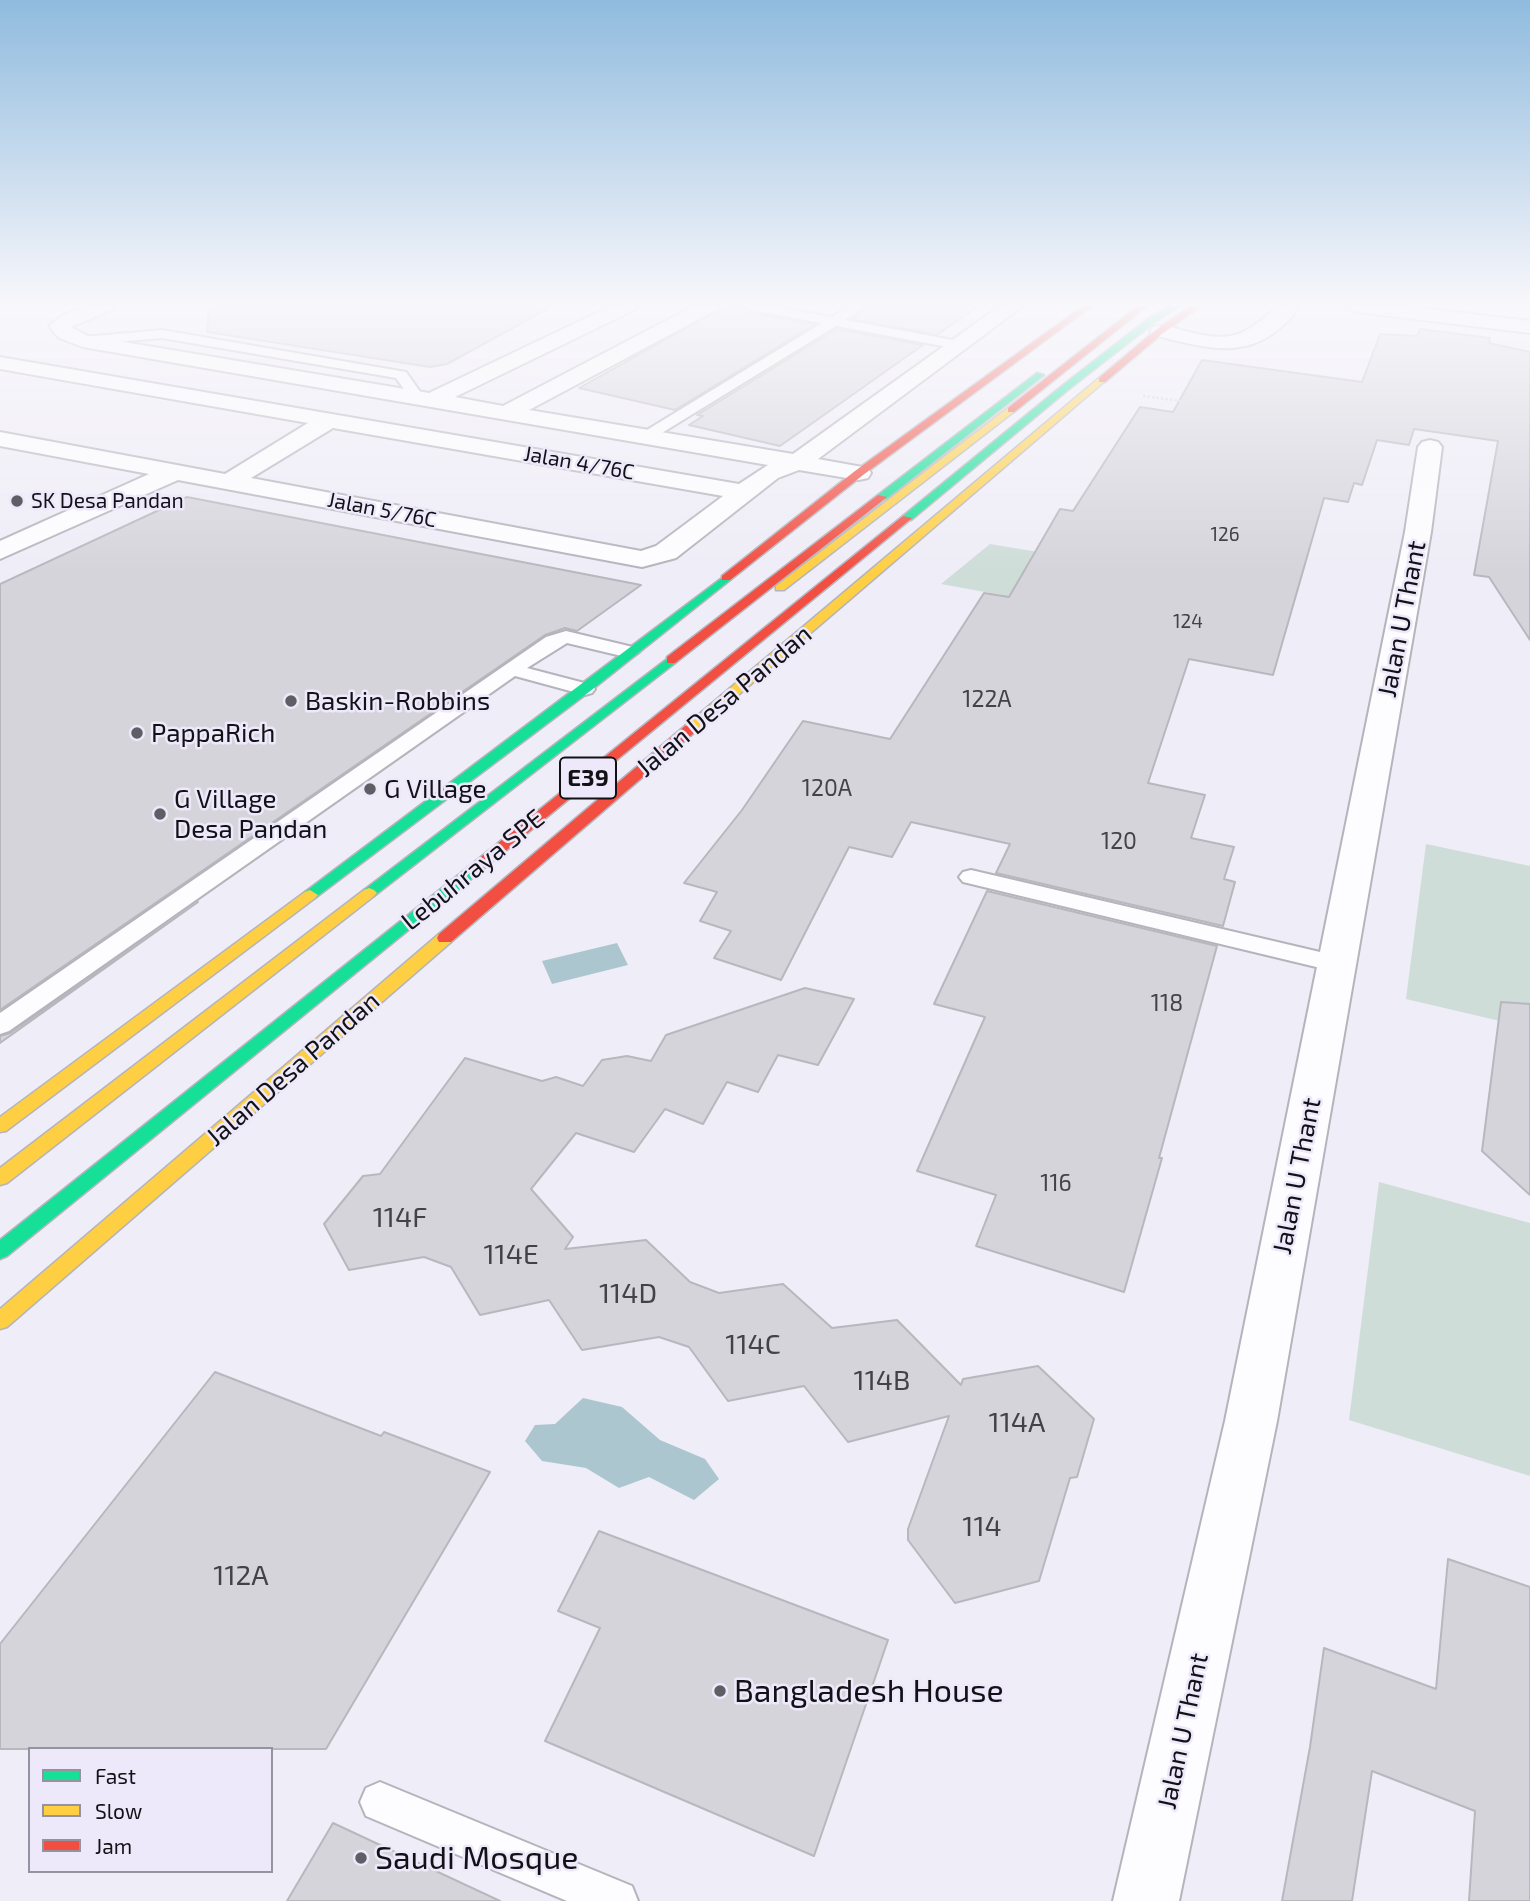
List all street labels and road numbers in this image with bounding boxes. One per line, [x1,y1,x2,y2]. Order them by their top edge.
street label: Jalan 4/76C [522,441,636,485]
street label: Jalan 5/76C [326,487,438,533]
street label: Jalan U Thant [1372,538,1432,700]
street label: Jalan Desa Pandan [630,619,818,783]
road number: E39 [560,758,616,798]
street label: Lebuhraya SPE [395,803,551,937]
street label: Jalan Desa Pandan [200,985,386,1153]
street label: Jalan U Thant [1267,1095,1327,1257]
street label: Jalan U Thant [1151,1650,1215,1812]

